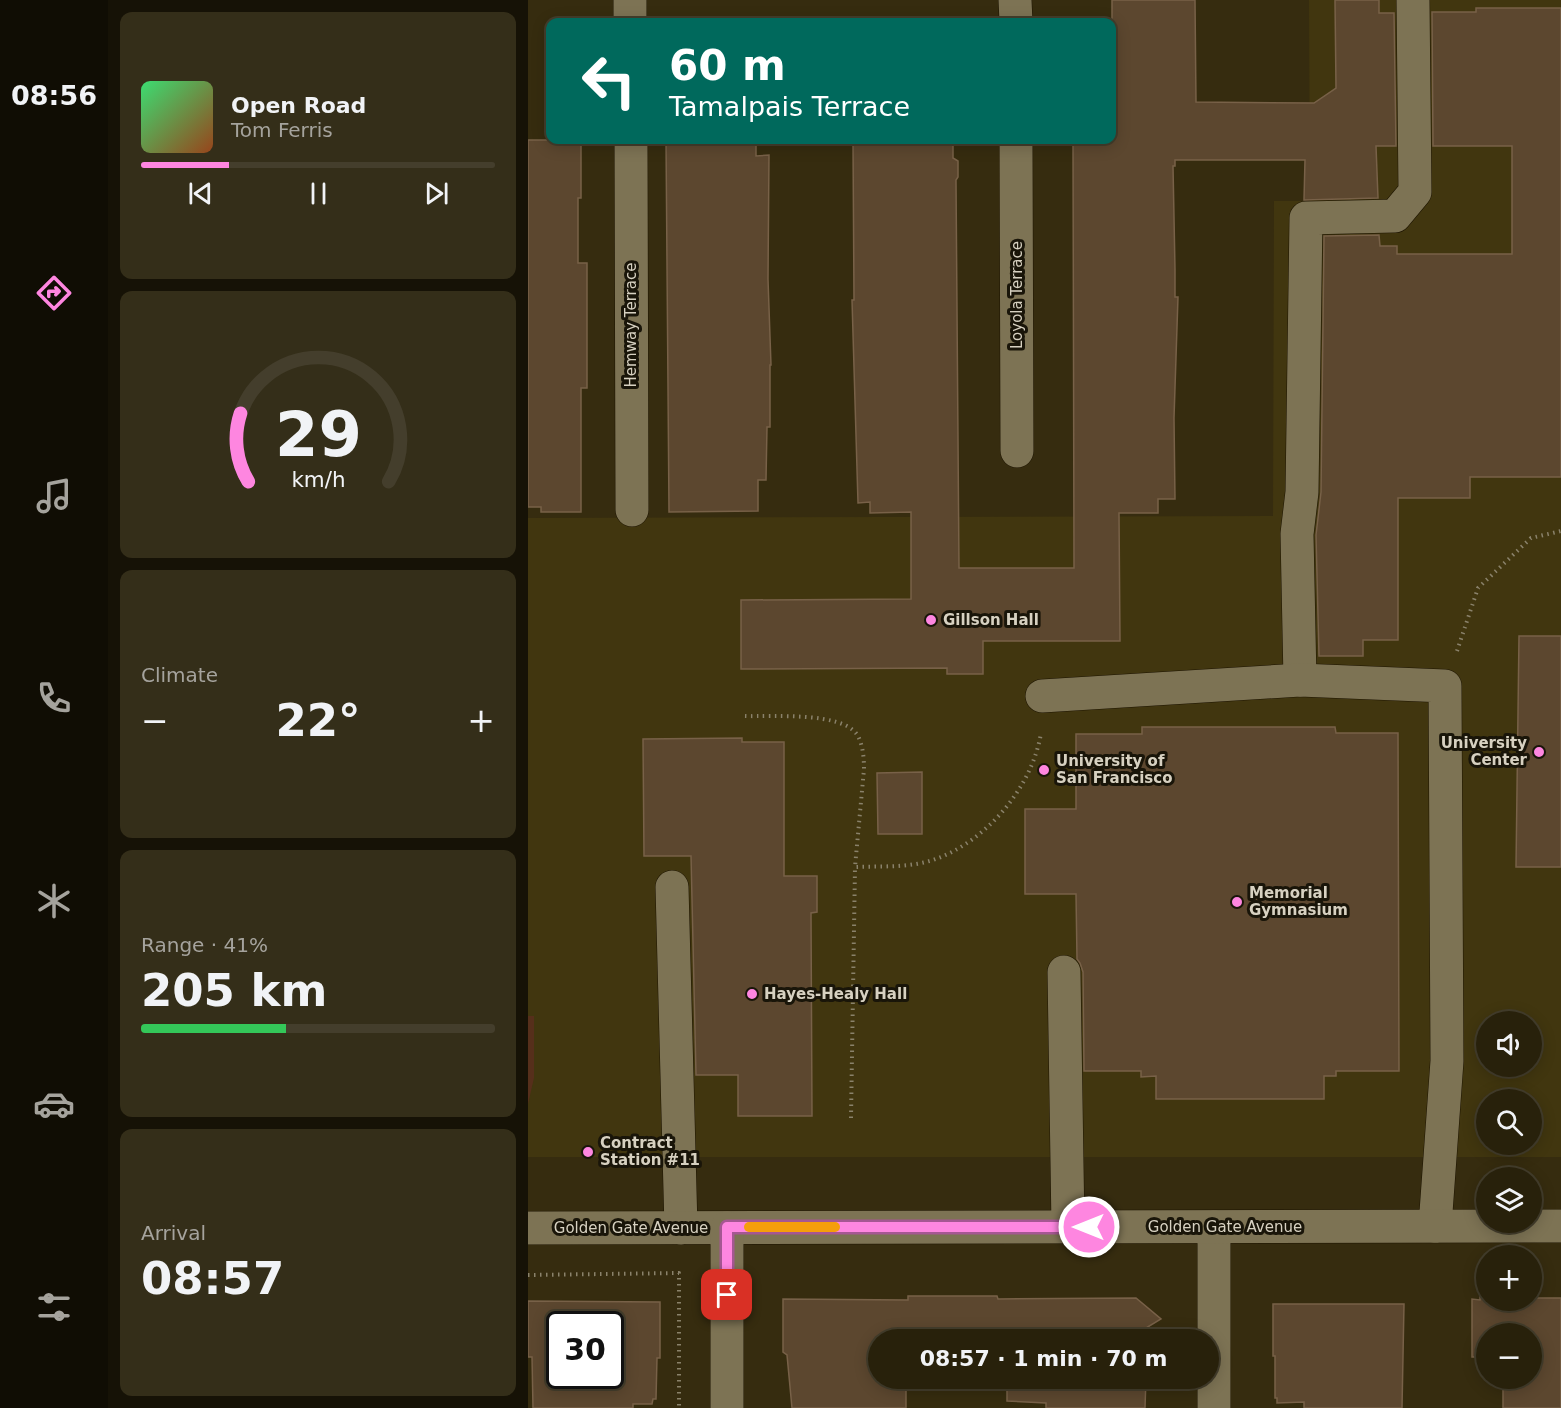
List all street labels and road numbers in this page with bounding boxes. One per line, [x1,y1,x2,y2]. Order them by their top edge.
street label: Loyola Terrace [1008,241,1026,349]
street label: Hemway Terrace [622,263,640,387]
street label: Golden Gate Avenue [1148,1218,1302,1236]
street label: Golden Gate Avenue [554,1219,708,1237]

